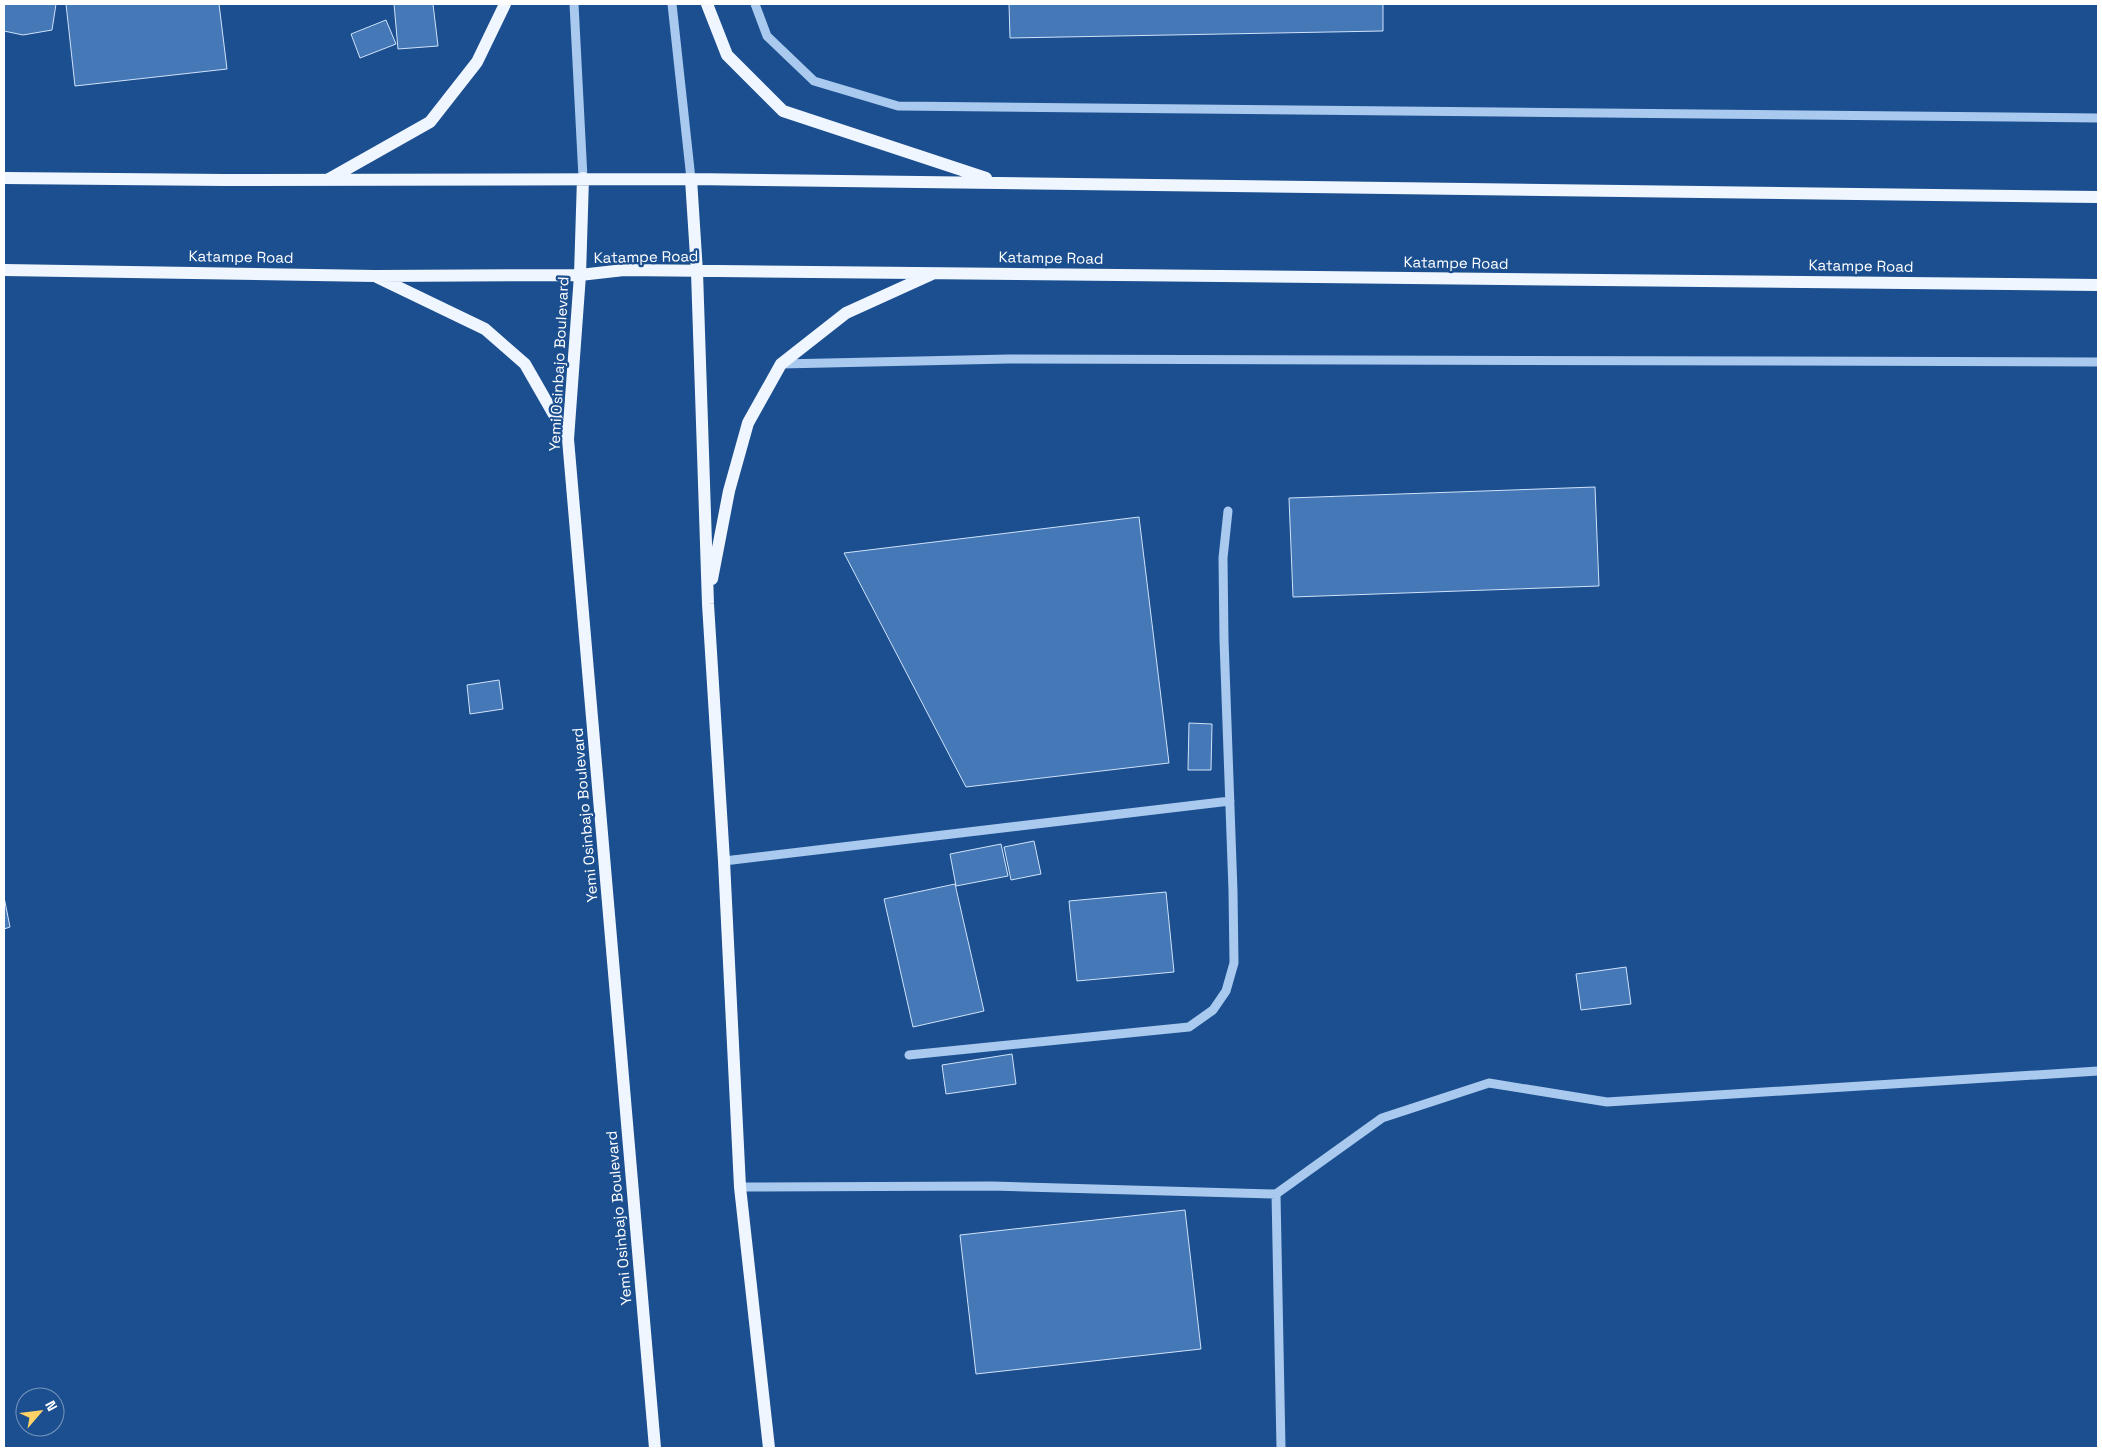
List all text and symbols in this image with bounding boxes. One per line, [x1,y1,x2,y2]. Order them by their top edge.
street label: Katampe Road [188,246,294,267]
street label: Katampe Road [593,246,699,267]
street label: Katampe Road [998,247,1104,268]
street label: Katampe Road [1403,252,1509,273]
street label: Katampe Road [1808,255,1914,276]
street label: Yemi Osinbajo Boulevard [544,276,573,452]
street label: Yemi Osinbajo Boulevard [567,727,602,903]
street label: Yemi Osinbajo Boulevard [601,1130,636,1306]
north arrow [15,1387,65,1437]
text: N [41,1398,62,1414]

